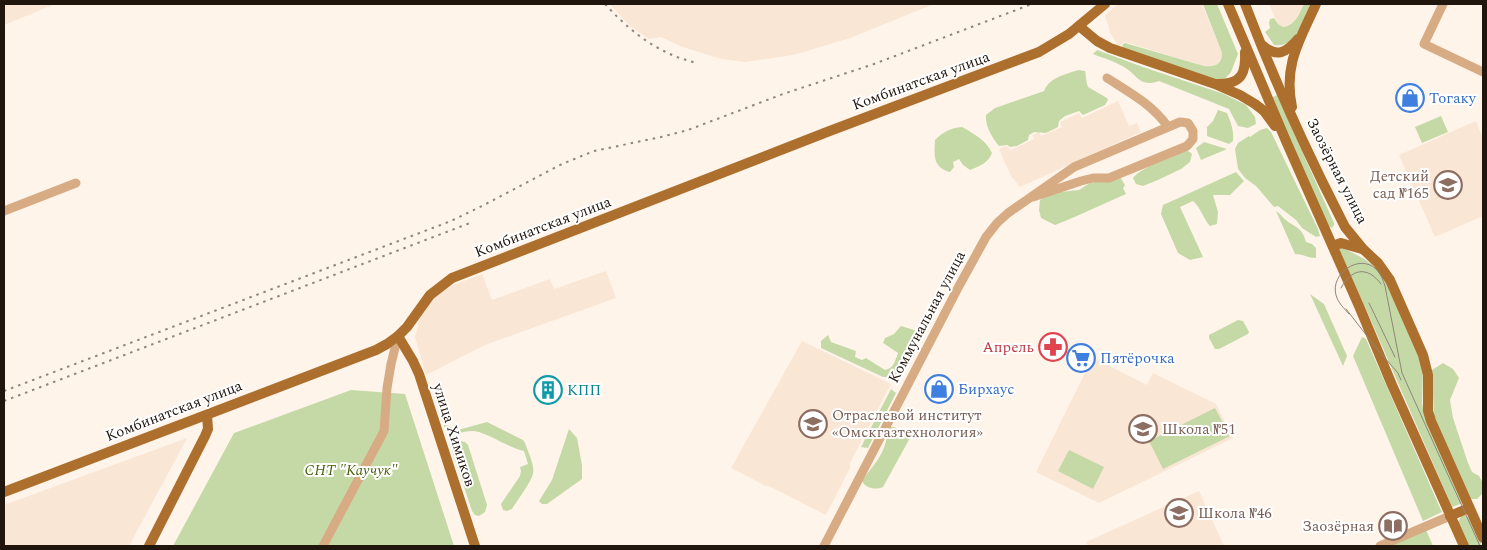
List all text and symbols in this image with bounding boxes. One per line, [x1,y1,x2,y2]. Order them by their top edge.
street label: Комбинатская улица [849,45,994,117]
shop icon: Тогаку [1395,83,1425,113]
place label: Тогаку [1429,87,1477,110]
street label: Заозёрная улица [1300,114,1374,228]
place label: Детский сад №165 [1370,165,1429,205]
school or university icon: Детский сад №165 [1433,170,1463,200]
street label: Комбинатская улица [471,190,615,264]
street label: Коммунальная улица [882,246,972,387]
pharmacy icon: Апрель [1038,332,1068,362]
place label: Апрель [983,336,1034,359]
supermarket icon: Пятёрочка [1066,343,1096,373]
place label: Пятёрочка [1100,347,1175,370]
street label: Комбинатская улица [102,374,246,448]
shop icon: Бирхаус [924,374,954,404]
building icon: КПП [533,375,563,405]
place label: Бирхаус [958,378,1014,401]
street label: улица Химиков [426,379,482,490]
place label: КПП [567,379,601,402]
place label: Отраслевой институт «Омскгазтехнология» [832,404,983,444]
school or university icon: Отраслевой институт «Омскгазтехнология» [798,409,828,439]
school or university icon: Школа №51 [1128,414,1158,444]
place label: Школа №51 [1162,418,1236,441]
park label: СНТ "Каучук" [304,459,398,482]
school or university icon: Школа №46 [1164,498,1194,528]
place label: Школа №46 [1198,502,1272,525]
library icon: Заозёрная [1378,511,1408,541]
place label: Заозёрная [1302,515,1374,538]

